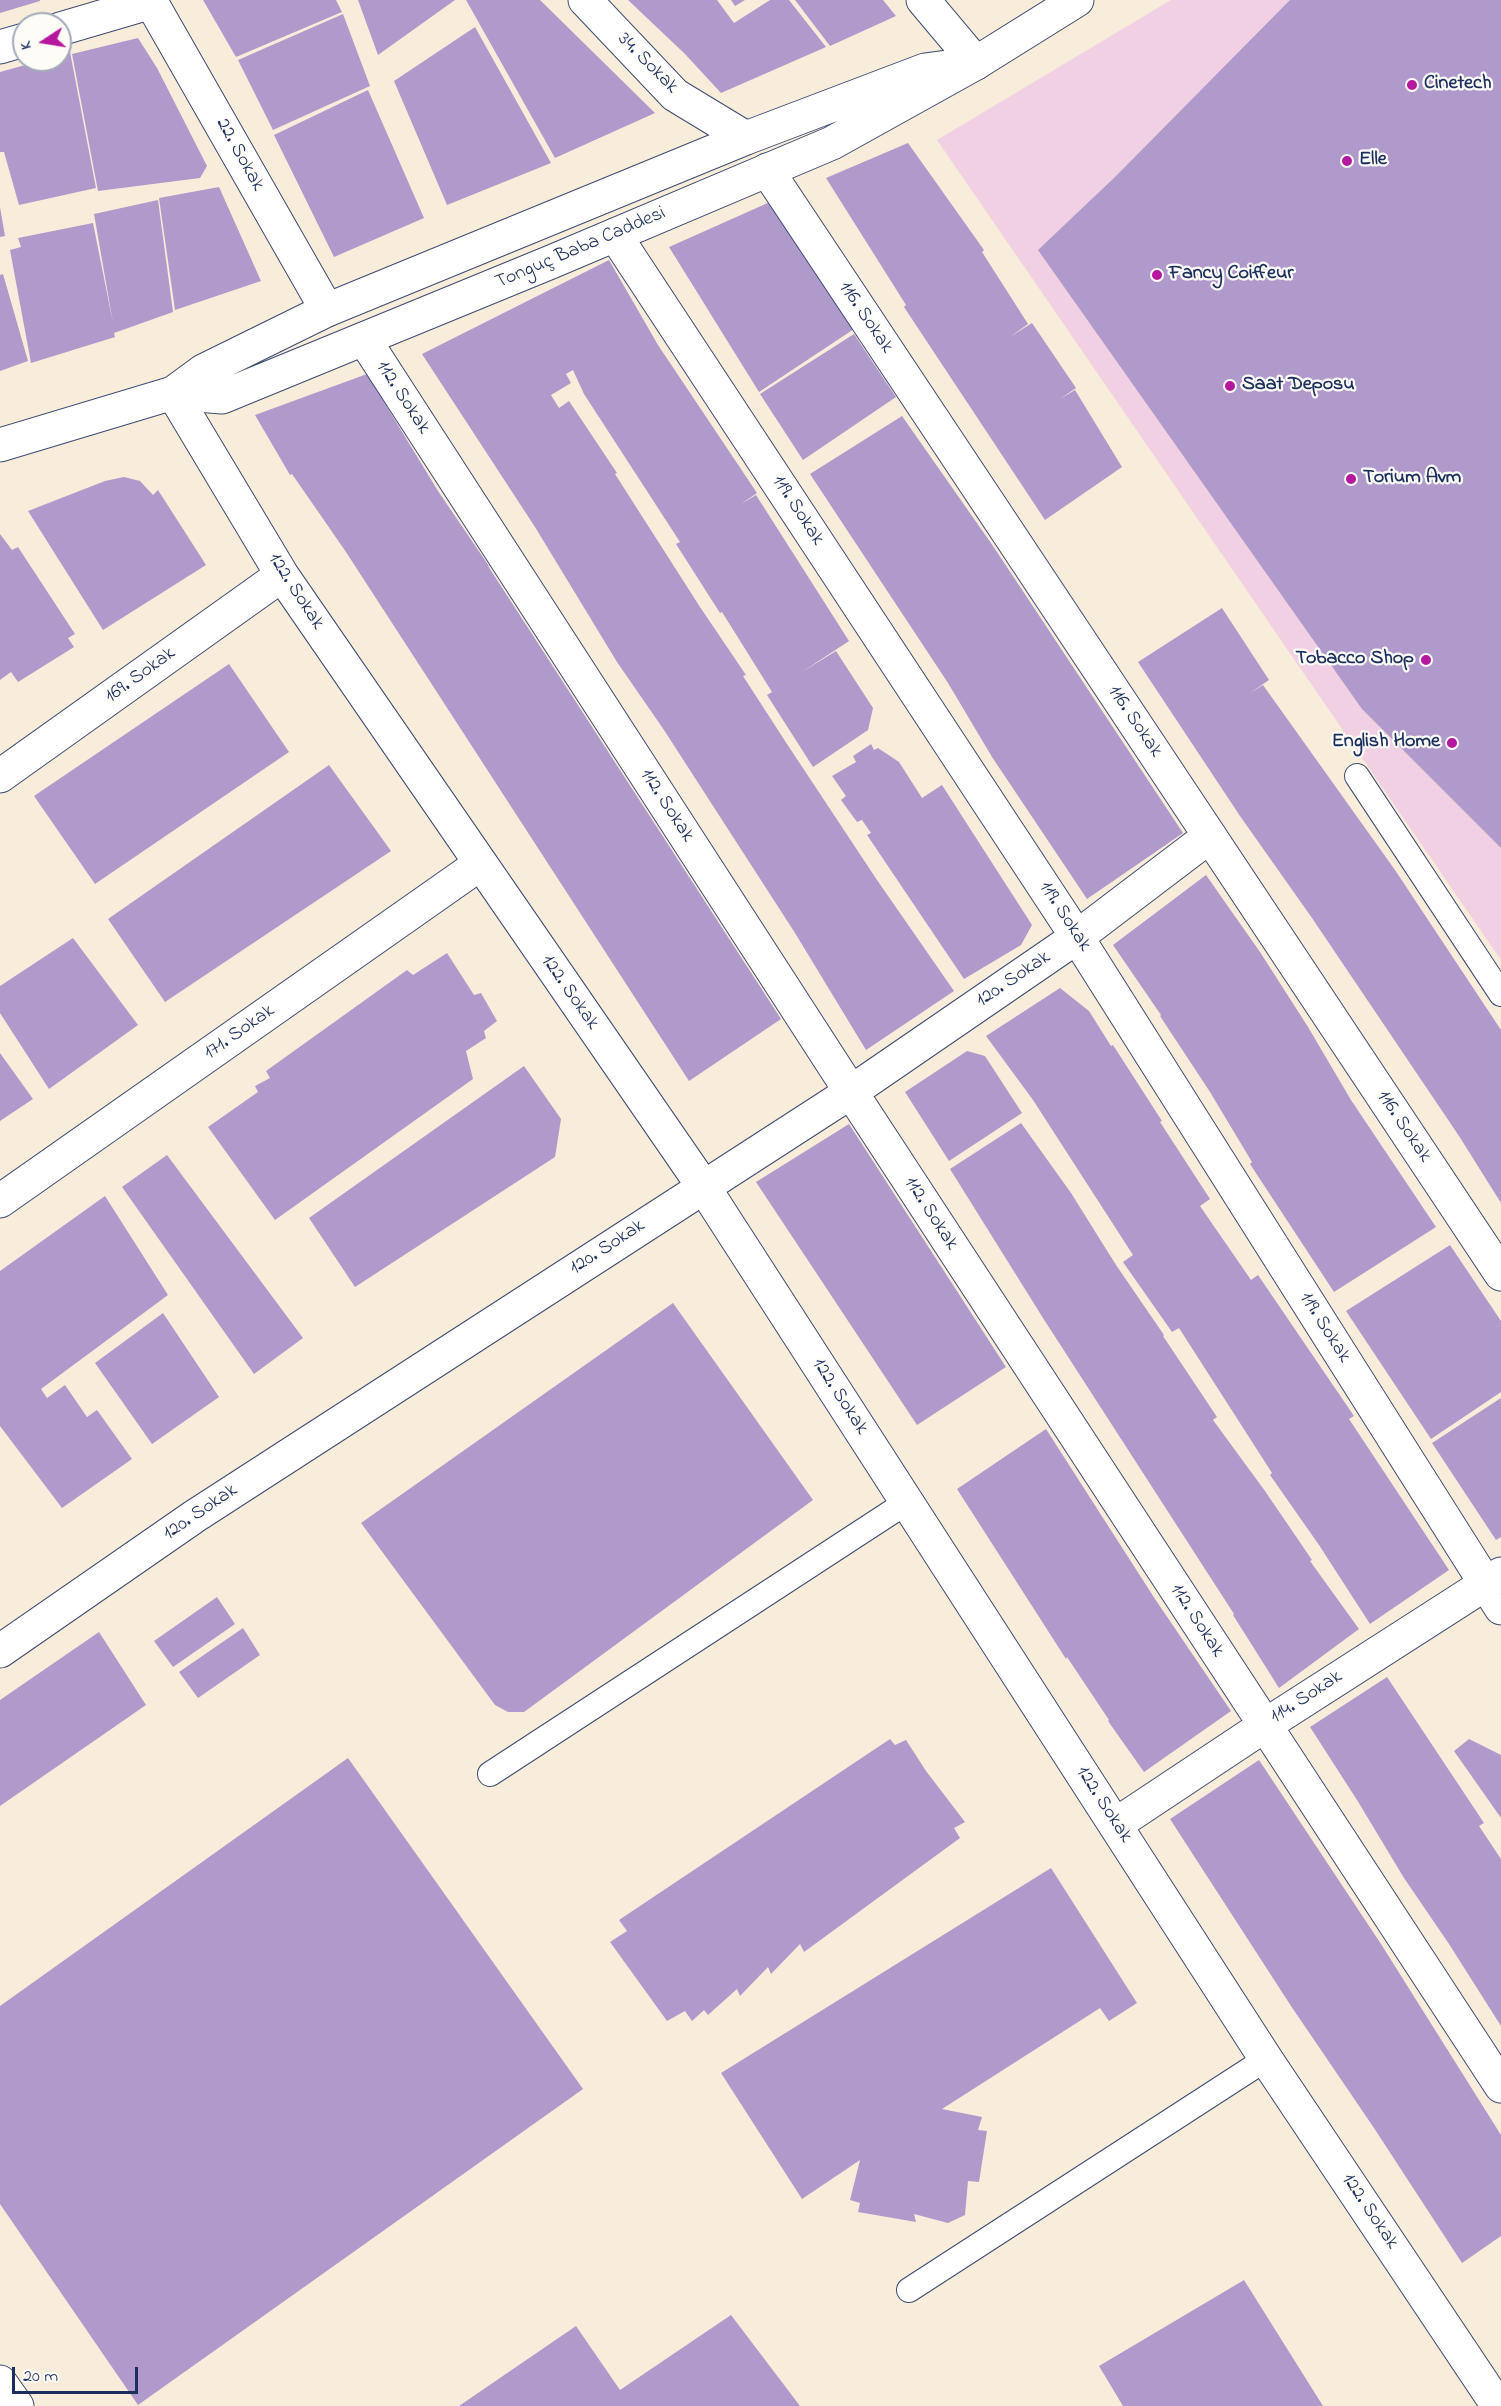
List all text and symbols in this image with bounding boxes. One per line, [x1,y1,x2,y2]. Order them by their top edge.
north arrow [12,12,72,72]
street label: 34. Sokak [611,28,683,100]
text: K [14,39,39,52]
place label: Cinetech [1424,73,1491,97]
marker: Cinetech [1405,78,1419,92]
street label: 22. Sokak [209,114,269,196]
place label: Elle [1359,149,1387,173]
marker: Elle [1340,154,1354,168]
street label: Tonguç Baba Caddesi [492,202,670,296]
place label: Fancy Coiffeur [1169,263,1293,287]
marker: Fancy Coiffeur [1150,268,1164,282]
street label: 116. Sokak [832,277,898,359]
street label: 112. Sokak [369,357,435,439]
place label: Saat Deposu [1242,374,1355,398]
marker: Saat Deposu [1223,379,1237,393]
place label: Torium Avm [1363,467,1461,491]
street label: 119. Sokak [765,471,829,551]
marker: Torium Avm [1344,472,1358,486]
street label: 122. Sokak [261,549,329,635]
street label: 169. Sokak [101,642,181,710]
place label: Tobacco Shop [1295,648,1414,672]
marker: Tobacco Shop [1419,653,1433,667]
street label: 116. Sokak [1101,681,1167,763]
place label: English Home [1332,731,1440,755]
marker: English Home [1445,736,1459,750]
street label: 112. Sokak [633,765,699,847]
street label: 119. Sokak [1032,877,1096,957]
street label: 120. Sokak [972,946,1056,1014]
street label: 122. Sokak [534,951,604,1035]
street label: 171. Sokak [200,1000,280,1066]
street label: 116. Sokak [1370,1086,1436,1168]
street label: 112. Sokak [897,1173,963,1255]
street label: 120. Sokak [566,1215,650,1281]
street label: 119. Sokak [1293,1288,1355,1368]
street label: 122. Sokak [805,1354,873,1440]
street label: 120. Sokak [159,1479,243,1547]
street label: 112. Sokak [1163,1580,1229,1662]
street label: 114. Sokak [1266,1666,1348,1730]
street label: 122. Sokak [1069,1762,1137,1848]
street label: 122. Sokak [1335,2170,1403,2254]
scale bar [15,2355,141,2393]
text: 20 m [23,2364,58,2390]

